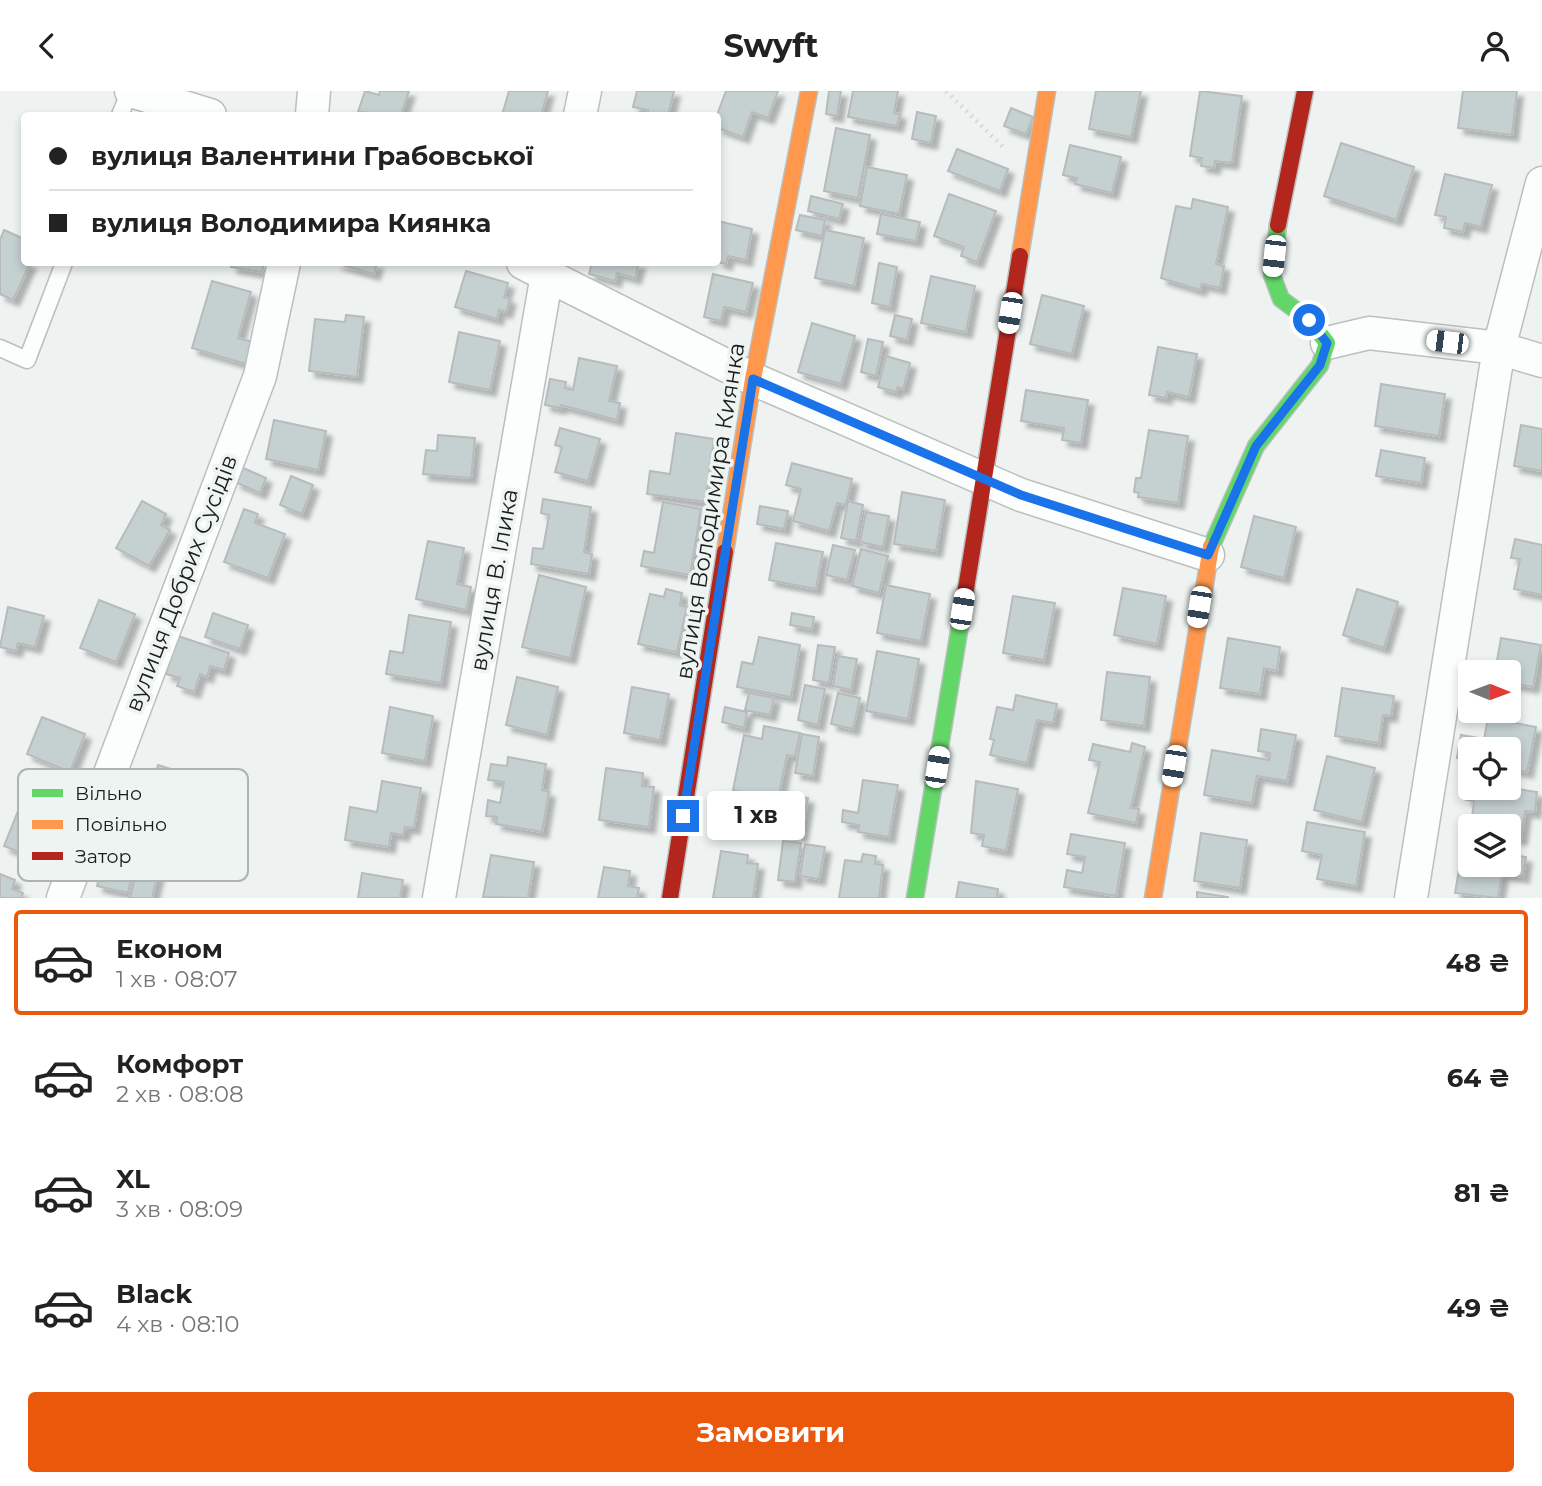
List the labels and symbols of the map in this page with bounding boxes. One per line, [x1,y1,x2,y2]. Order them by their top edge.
car [1262,234,1287,278]
car [997,291,1024,335]
route start [1293,304,1325,336]
car [1425,329,1470,355]
street label: вулиця Володимира Киянка [670,340,750,682]
street label: вулиця Добрих Сусідів [119,450,243,716]
street label: вулиця В. Ілика [464,487,524,673]
car [1186,585,1213,629]
car [949,587,976,631]
north arrow [1458,660,1521,723]
car [1161,744,1188,788]
car [924,745,951,789]
legend [18,769,248,881]
text: Вільно [75,782,142,805]
callout: 1 хв [708,791,806,841]
route end [667,800,699,832]
text: Повільно [75,813,167,836]
text: Затор [75,845,132,868]

